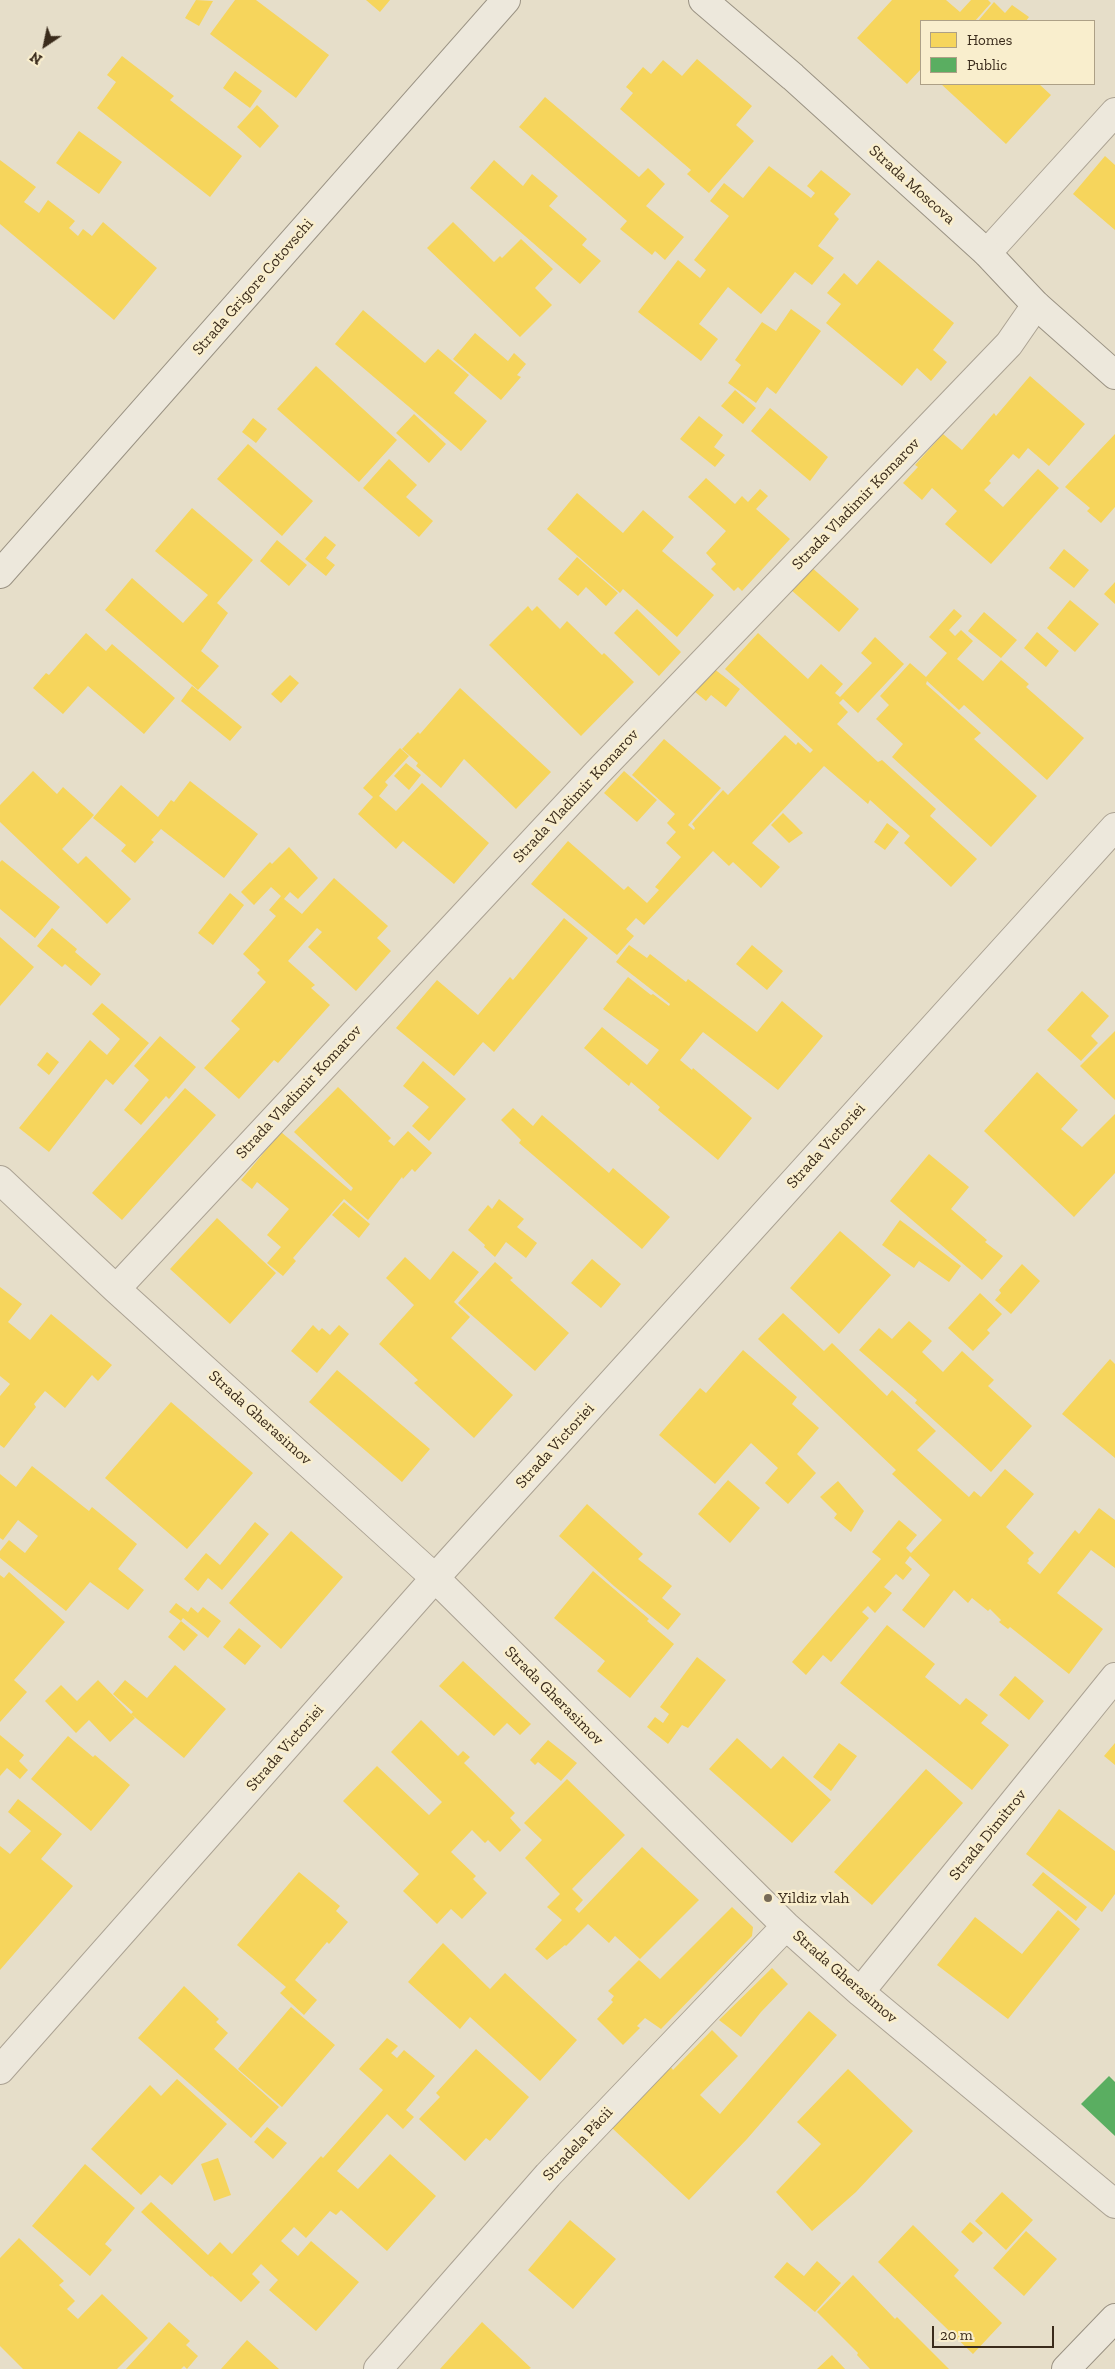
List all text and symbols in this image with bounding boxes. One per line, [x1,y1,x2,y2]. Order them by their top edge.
north arrow [20,20,70,70]
legend [920,20,1095,85]
text: Homes [967,31,1012,49]
text: N [27,48,46,68]
text: Public [967,56,1007,74]
street label: Strada Moscova [865,141,959,229]
street label: Strada Grigore Cotovschi [189,215,317,359]
street label: Strada Vladimir Komarov [788,434,924,574]
street label: Strada Vladimir Komarov [509,725,643,867]
street label: Strada Vladimir Komarov [232,1021,366,1163]
street label: Strada Victoriei [783,1099,869,1193]
street label: Strada Gherasimov [204,1367,316,1469]
street label: Strada Victoriei [512,1399,598,1493]
street label: Strada Gherasimov [500,1642,608,1750]
street label: Strada Victoriei [242,1701,328,1795]
street label: Strada Dimitrov [945,1785,1031,1885]
place label: Yildiz vlah [778,1888,849,1908]
marker: Yildiz vlah [762,1892,774,1904]
street label: Strada Gherasimov [789,1926,901,2028]
street label: Stradela Păcii [539,2103,617,2185]
scale bar [935,2316,1058,2348]
text: 20 m [940,2326,973,2344]

